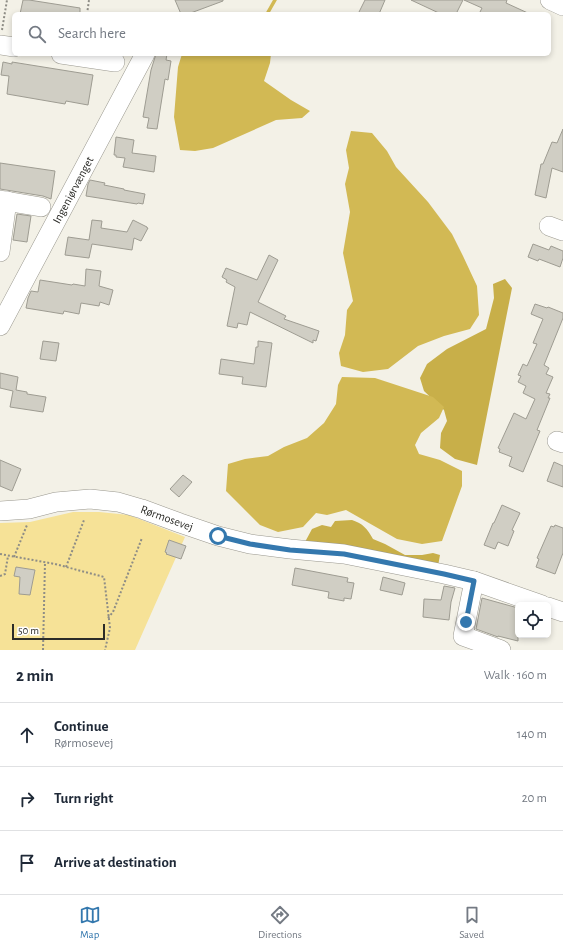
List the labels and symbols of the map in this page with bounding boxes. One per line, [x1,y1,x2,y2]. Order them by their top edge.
street label: Ingeniørvænget [50,154,96,225]
street label: Rørmosevej [139,503,195,534]
route start [209,527,227,545]
route end [457,613,475,631]
scale bar [12,622,105,641]

